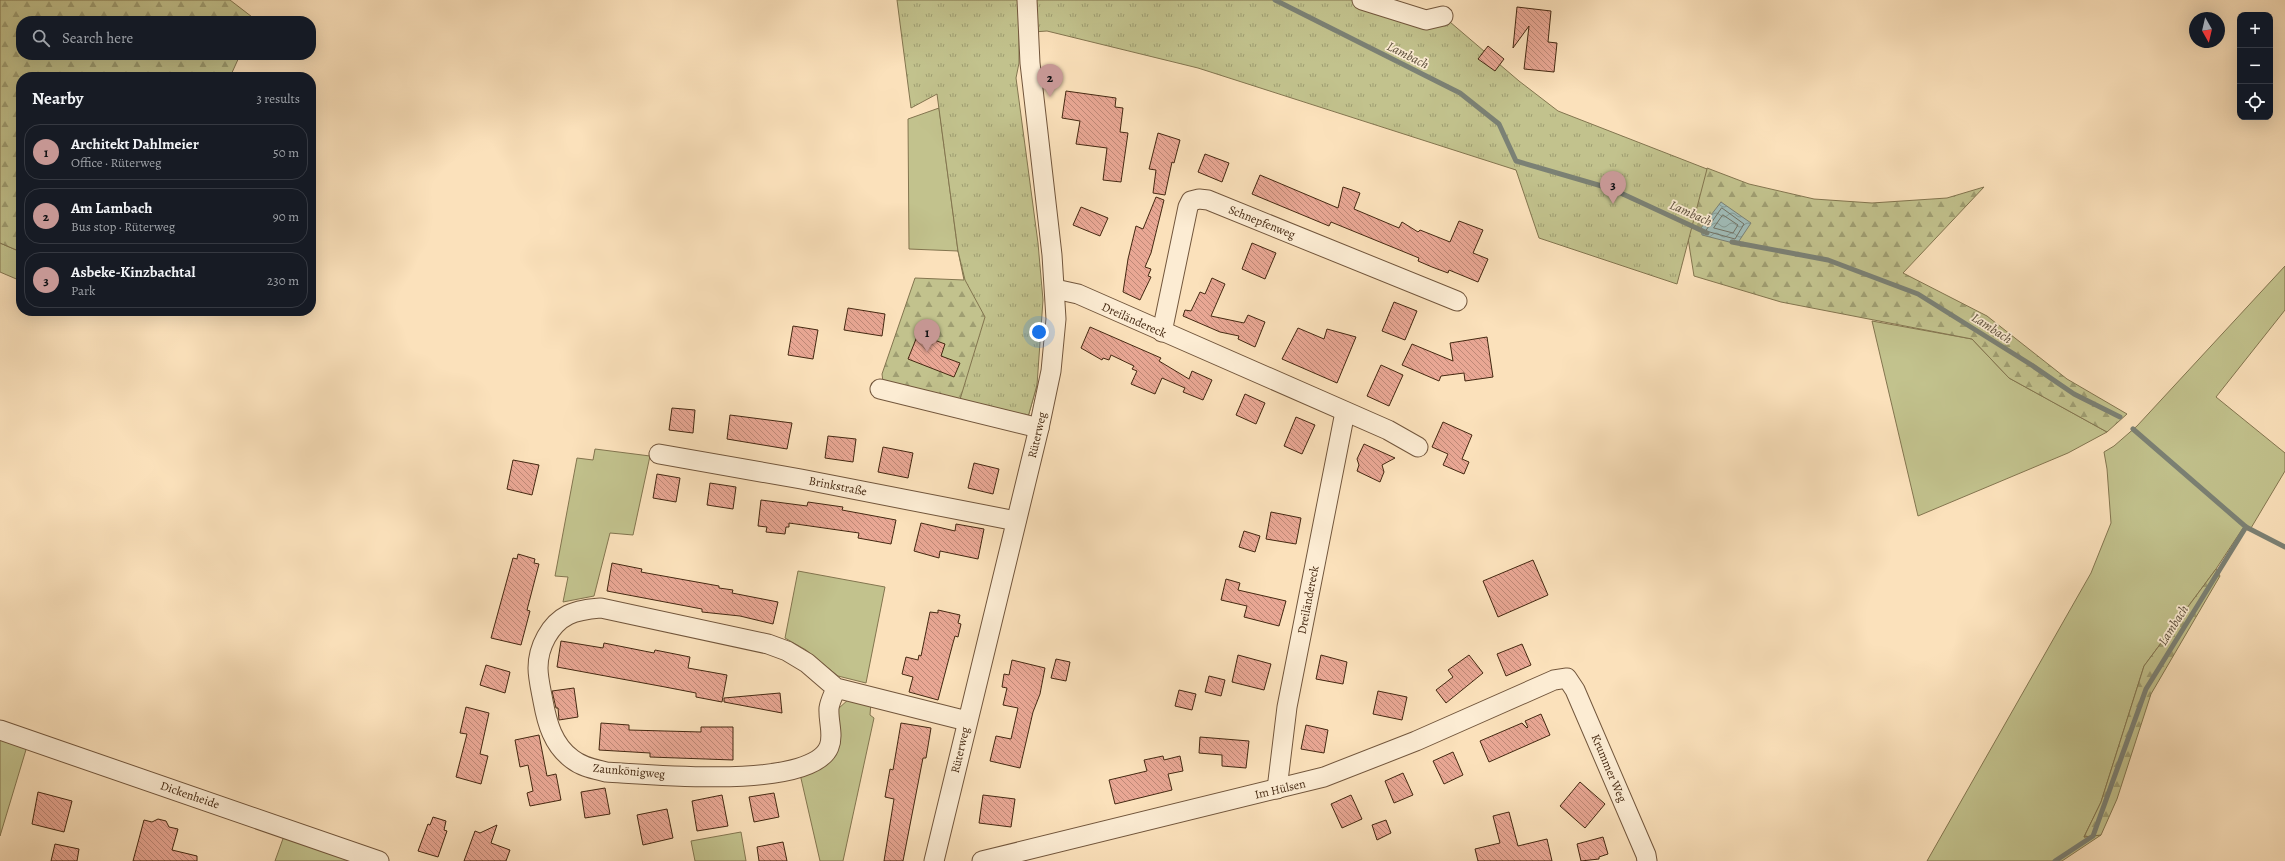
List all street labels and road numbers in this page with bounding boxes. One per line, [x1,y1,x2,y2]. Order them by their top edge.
street label: Schnepfenweg [1226,201,1298,243]
street label: Dreiländereck [1099,299,1169,341]
street label: Rüterweg [1024,410,1050,460]
street label: Brinkstraße [808,473,868,499]
street label: Dreiländereck [1294,564,1322,636]
street label: Rüterweg [947,725,973,775]
street label: Krummer Weg [1587,732,1631,804]
street label: Zaunkönigweg [592,760,666,782]
street label: Im Hülsen [1253,775,1307,803]
street label: Dickenheide [158,777,222,813]

